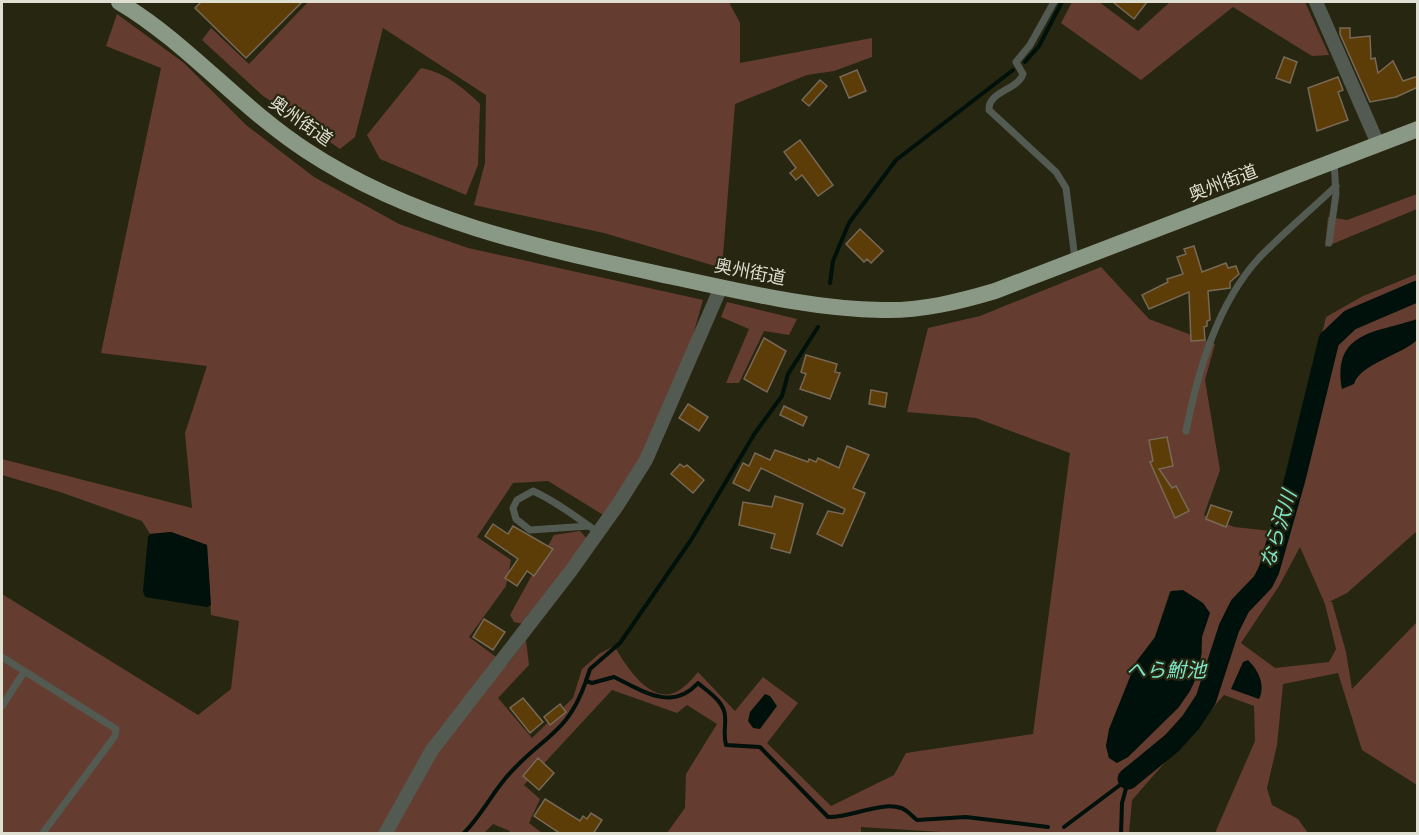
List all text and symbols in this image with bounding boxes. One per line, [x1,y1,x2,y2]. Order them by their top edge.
street label: 奥州街道 [265,92,336,151]
street label: 奥州街道 [1186,161,1261,206]
street label: 奥州街道 [713,255,787,290]
water label: なら沢川 [1256,486,1303,571]
water label: へら鮒池 [1126,659,1208,683]

